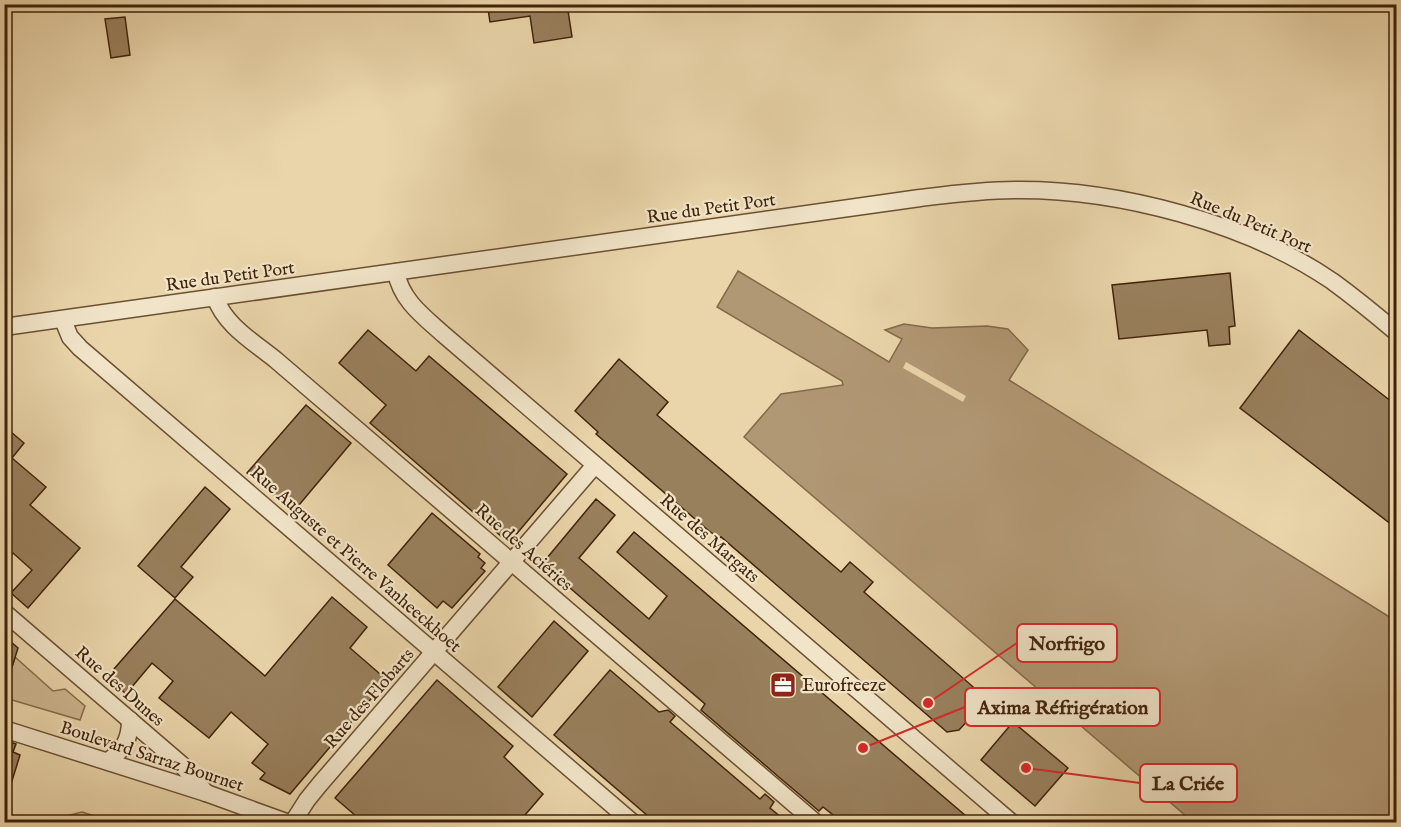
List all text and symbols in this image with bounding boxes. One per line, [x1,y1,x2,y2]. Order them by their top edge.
street label: Rue du Petit Port [1186,187,1315,259]
street label: Rue du Petit Port [645,189,777,230]
street label: Rue du Petit Port [164,257,296,298]
street label: Rue Auguste et Pierre Vanheeckhoet [245,462,465,658]
street label: Rue des Margats [654,490,764,589]
street label: Rue des Aciéries [469,499,577,597]
callout: Norfrigo [1017,624,1117,662]
text: Norfrigo [1028,632,1105,657]
street label: Rue des Dunes [70,642,169,732]
street label: Rue des Flobarts [320,644,420,754]
office icon: Eurofreeze [768,670,798,700]
place label: Eurofreeze [802,675,886,698]
callout: Axima Réfrigération [965,688,1160,726]
text: Axima Réfrigération [977,696,1149,721]
street label: Boulevard Sarraz Bournet [57,717,246,798]
callout: La Criée [1140,764,1237,802]
text: La Criée [1152,772,1225,797]

